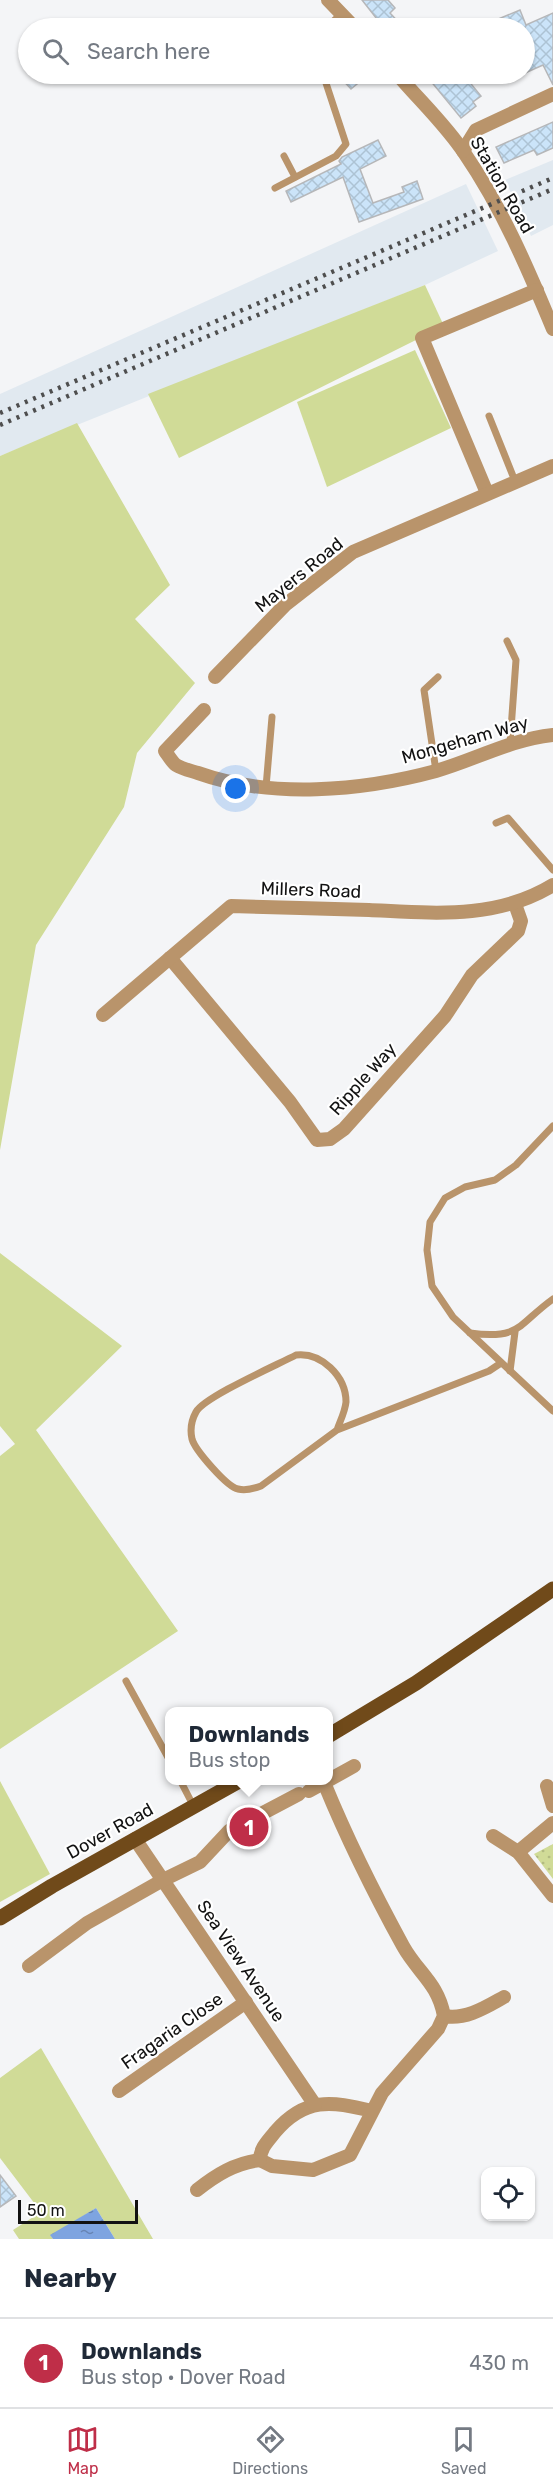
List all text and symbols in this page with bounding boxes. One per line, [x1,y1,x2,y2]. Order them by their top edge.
search box [18,18,535,84]
icon: search [39,35,72,68]
text: Search here [87,38,210,65]
street label: Station Road [466,133,538,237]
street label: Mayers Road [251,533,347,617]
street label: Mongeham Way [399,711,531,769]
your location [221,774,250,803]
street label: Millers Road [260,877,362,903]
street label: Ripple Way [325,1038,401,1120]
popup [165,1707,333,1785]
text: Downlands [189,1721,309,1748]
text: Bus stop [189,1748,270,1772]
street label: Dover Road [63,1798,157,1864]
pin: 1 [230,1804,268,1850]
street label: Sea View Avenue [192,1896,290,2026]
street label: Fragaria Close [117,1988,227,2074]
map controls [481,2167,535,2221]
button: locate [481,2167,535,2221]
scale bar [18,2197,138,2224]
text: 50 m [27,2201,65,2220]
text: Nearby [24,2263,117,2294]
text: Downlands [81,2338,202,2365]
text: 1 [39,2351,48,2375]
text: 430 m [469,2351,529,2375]
text: Bus stop · Dover Road [81,2365,286,2389]
tab: Map [66,2423,99,2478]
tab: Directions [232,2423,308,2478]
tab: Saved [441,2423,487,2478]

